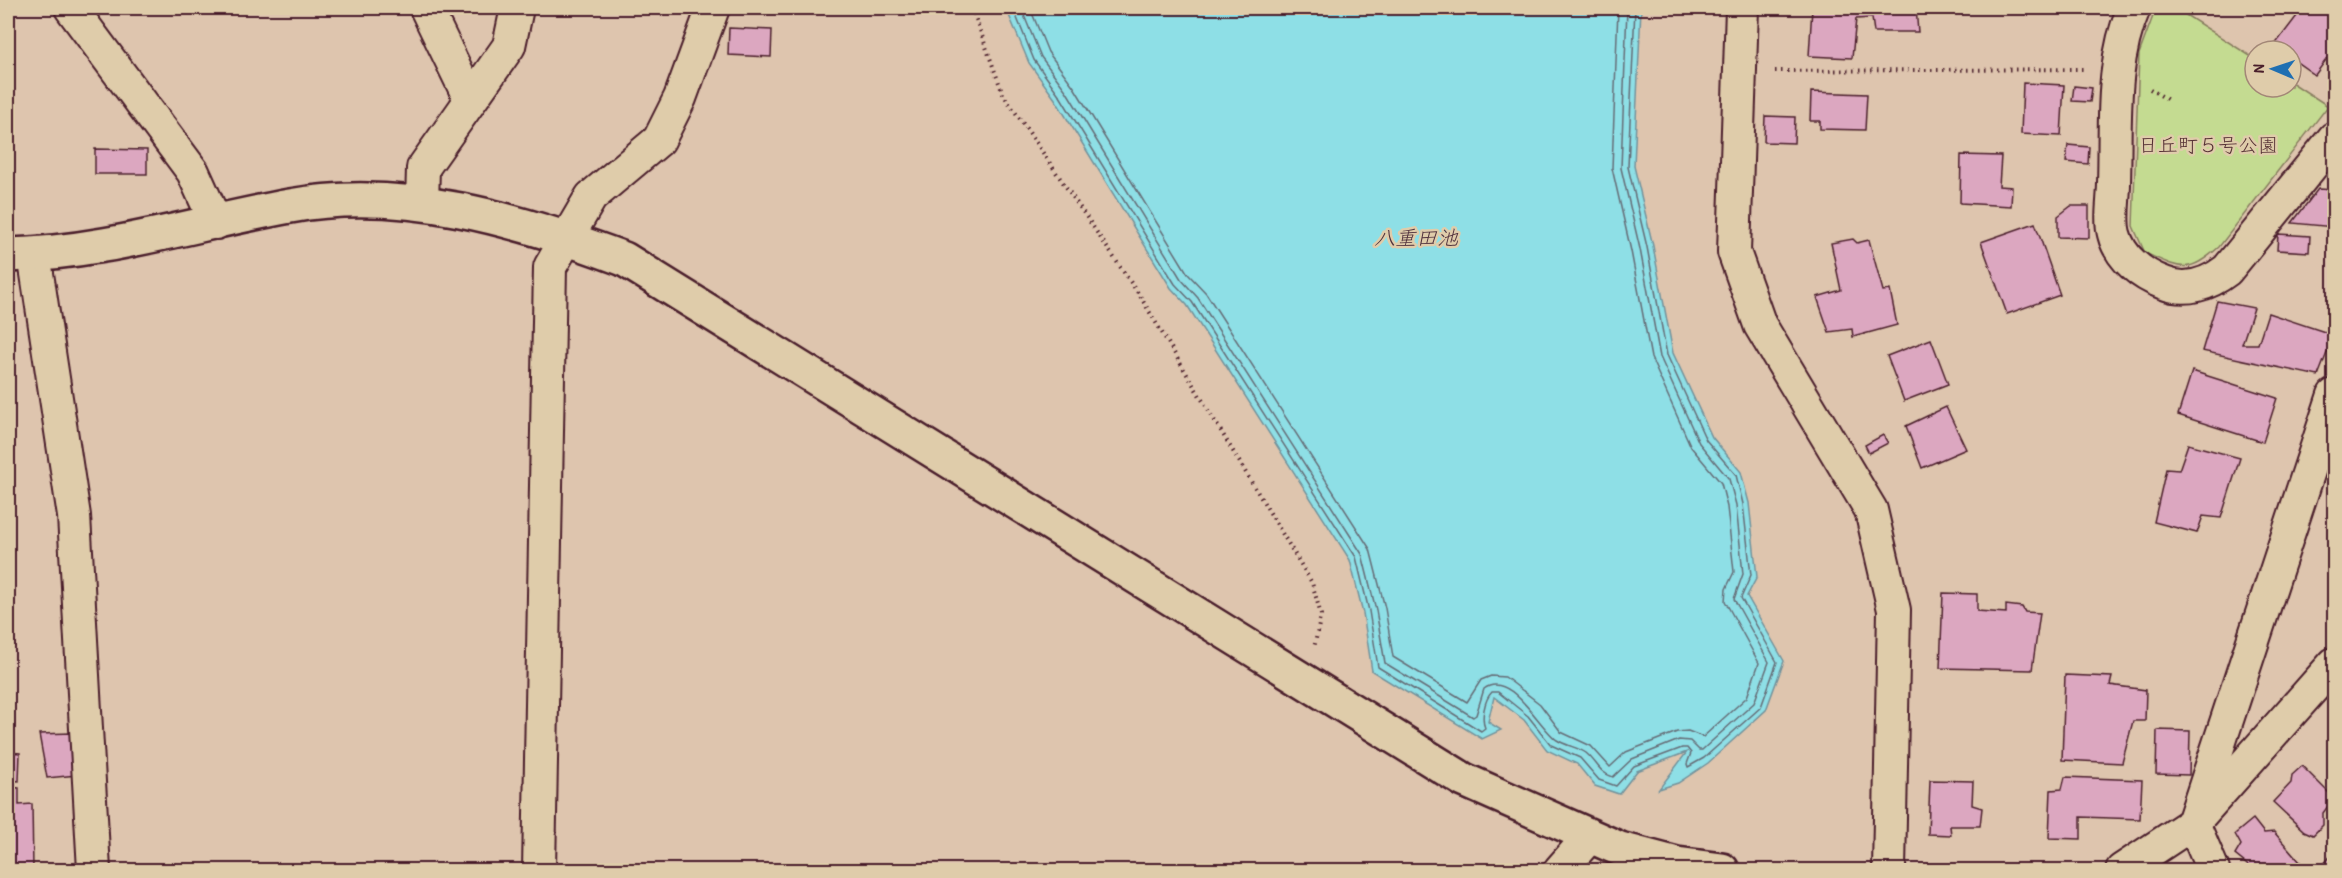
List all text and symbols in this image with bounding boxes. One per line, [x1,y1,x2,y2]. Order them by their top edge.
north arrow [2243,39,2303,99]
text: N [2247,63,2269,73]
park label: 日丘町５号公園 [2138,131,2278,158]
water label: 八重田池 [1374,223,1459,252]

